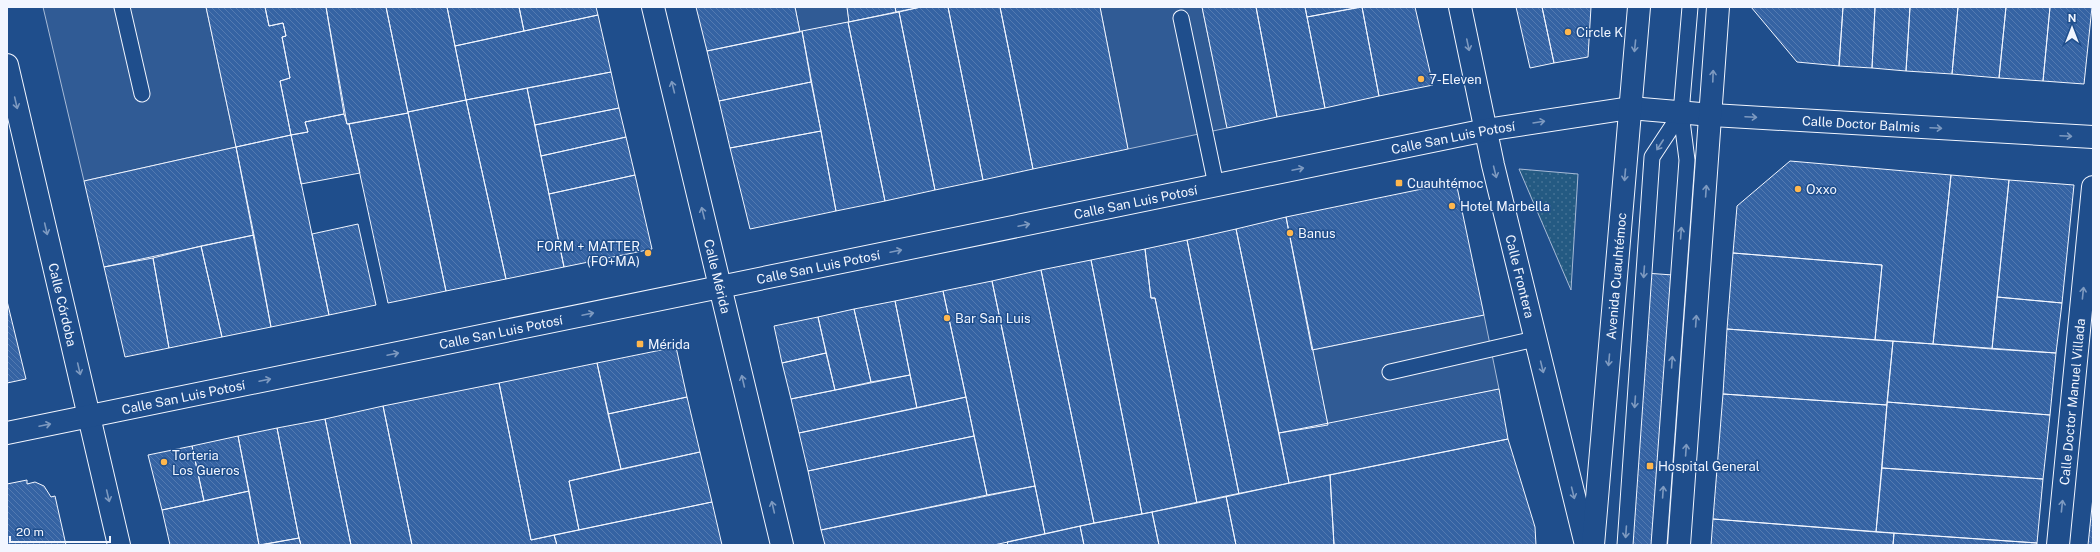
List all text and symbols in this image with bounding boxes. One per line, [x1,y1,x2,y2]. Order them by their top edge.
north arrow [2052,8,2092,48]
text: N [2068,12,2076,24]
place label: Circle K [1576,25,1623,40]
marker: Circle K [1563,27,1573,37]
one-way arrow [1464,38,1472,51]
one-way arrow [1632,39,1639,52]
one-way arrow [1710,70,1717,83]
place label: 7-Eleven [1429,72,1482,87]
marker: 7-Eleven [1416,74,1426,84]
one-way arrow [668,81,676,94]
one-way arrow [13,96,20,109]
street label: Calle Doctor Balmis [1801,113,1921,135]
one-way arrow [1744,114,1757,121]
one-way arrow [1532,118,1545,126]
street label: Calle San Luis Potosí [1390,119,1517,157]
one-way arrow [1929,124,1942,132]
one-way arrow [2059,132,2072,139]
one-way arrow [1656,139,1664,150]
one-way arrow [1291,164,1304,172]
one-way arrow [1491,166,1499,179]
one-way arrow [1621,168,1628,181]
place label: Cuauhtémoc [1407,176,1483,191]
marker: Cuauhtémoc [1394,178,1404,188]
street label: Calle San Luis Potosí [1073,182,1200,222]
place label: Oxxo [1806,182,1837,197]
marker: Oxxo [1793,184,1803,194]
one-way arrow [1702,185,1709,198]
place label: Hotel Marbella [1460,199,1550,214]
marker: Hotel Marbella [1447,201,1457,211]
one-way arrow [699,207,706,220]
street label: Avenida Cuauhtémoc [1604,212,1629,340]
one-way arrow [1017,220,1030,228]
one-way arrow [42,222,50,235]
place label: Banus [1298,226,1336,241]
one-way arrow [1678,227,1685,240]
marker: Banus [1285,228,1295,238]
street label: Calle Frontera [1502,233,1537,320]
street label: Calle Mérida [701,238,733,315]
place label: FORM + MATTER (FO+MA) [537,239,640,269]
one-way arrow [889,246,902,254]
street label: Calle San Luis Potosí [755,247,882,287]
marker: FORM + MATTER (FO+MA) [643,248,653,258]
street label: Calle Córdoba [45,261,79,348]
one-way arrow [1640,265,1648,278]
one-way arrow [2079,287,2086,300]
one-way arrow [581,310,594,318]
place label: Bar San Luis [955,311,1031,326]
street label: Calle San Luis Potosí [438,312,565,352]
marker: Bar San Luis [942,313,952,323]
one-way arrow [1693,315,1700,328]
street label: Calle Doctor Manuel Villada [2057,318,2088,486]
place label: Mérida [648,337,690,352]
marker: Mérida [635,339,645,349]
one-way arrow [386,350,399,358]
one-way arrow [1605,353,1612,366]
one-way arrow [1669,356,1676,369]
one-way arrow [1539,360,1546,373]
one-way arrow [76,362,83,375]
one-way arrow [739,374,747,387]
one-way arrow [258,376,271,384]
street label: Calle San Luis Potosí [120,377,247,417]
one-way arrow [1631,395,1638,408]
one-way arrow [38,421,51,429]
one-way arrow [1683,444,1690,457]
place label: Torteria Los Gueros [172,448,240,478]
marker: Torteria Los Gueros [159,457,169,467]
place label: Hospital General [1658,459,1760,474]
marker: Hospital General [1645,461,1655,471]
one-way arrow [1570,486,1577,499]
one-way arrow [1660,486,1667,499]
one-way arrow [105,489,113,502]
one-way arrow [2059,500,2066,513]
one-way arrow [769,501,777,514]
scale bar [10,518,110,544]
text: 20 m [16,525,44,539]
one-way arrow [1622,525,1629,538]

